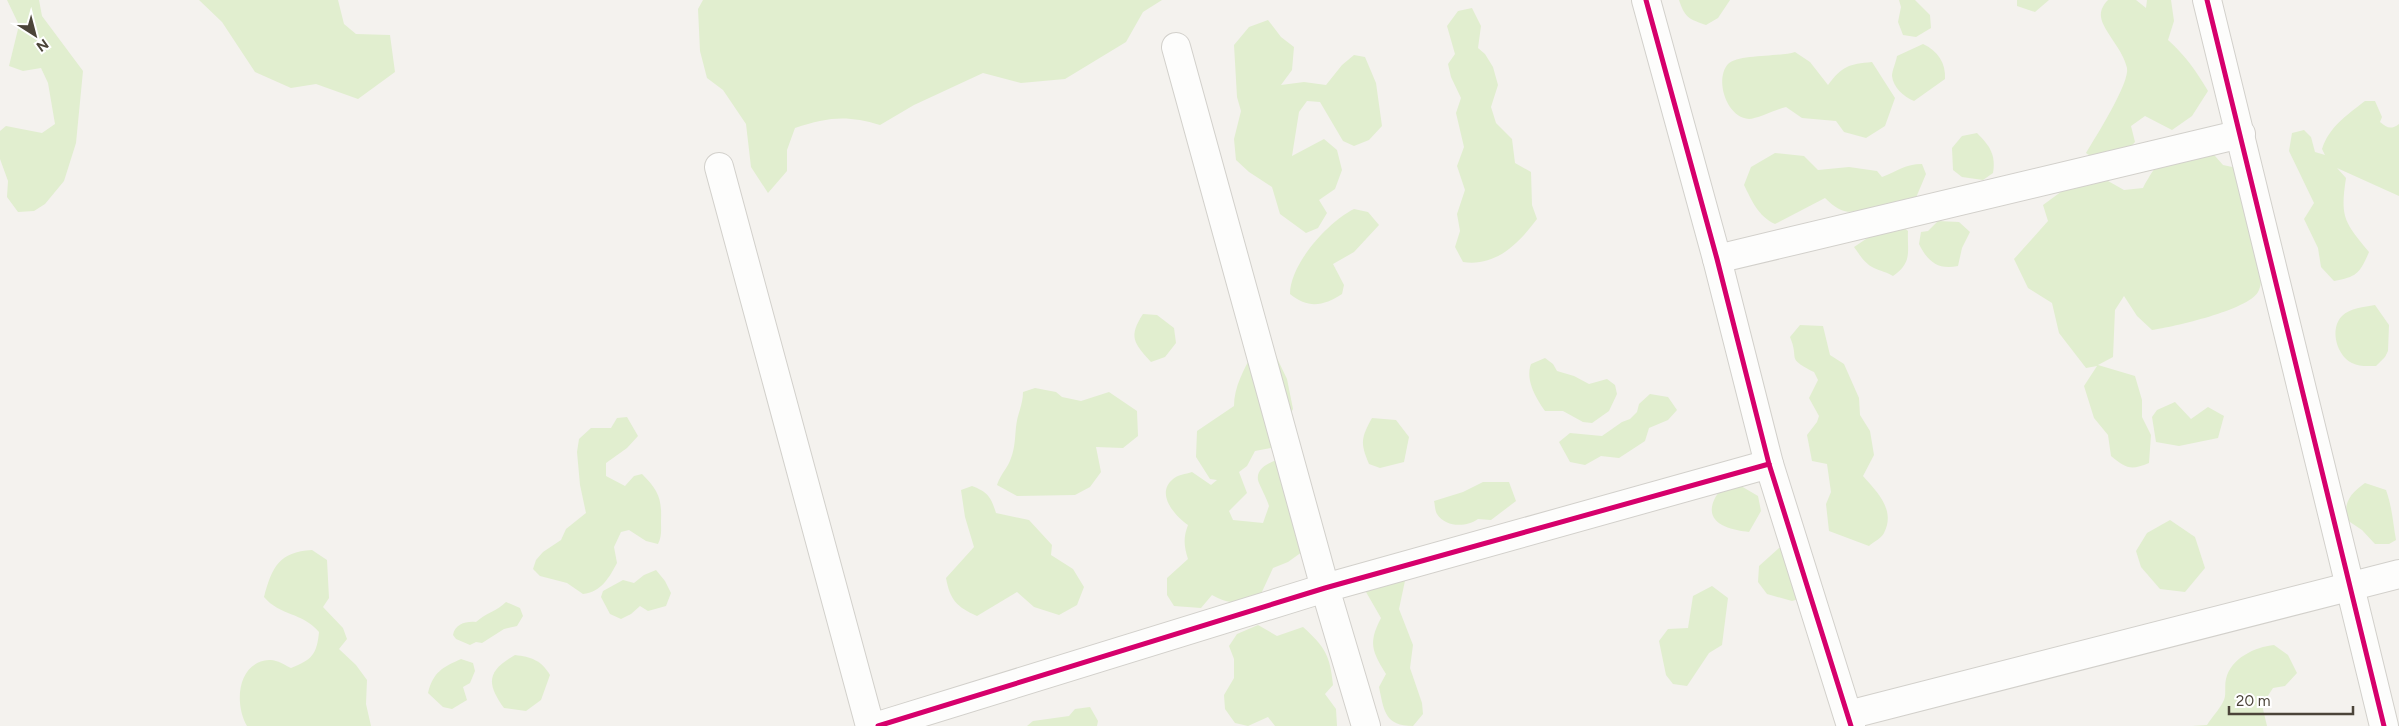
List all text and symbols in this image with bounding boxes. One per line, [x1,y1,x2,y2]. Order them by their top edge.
north arrow [10,10,60,60]
text: N [33,35,52,55]
scale bar [2229,684,2353,716]
text: 20 m [2236,692,2270,710]

